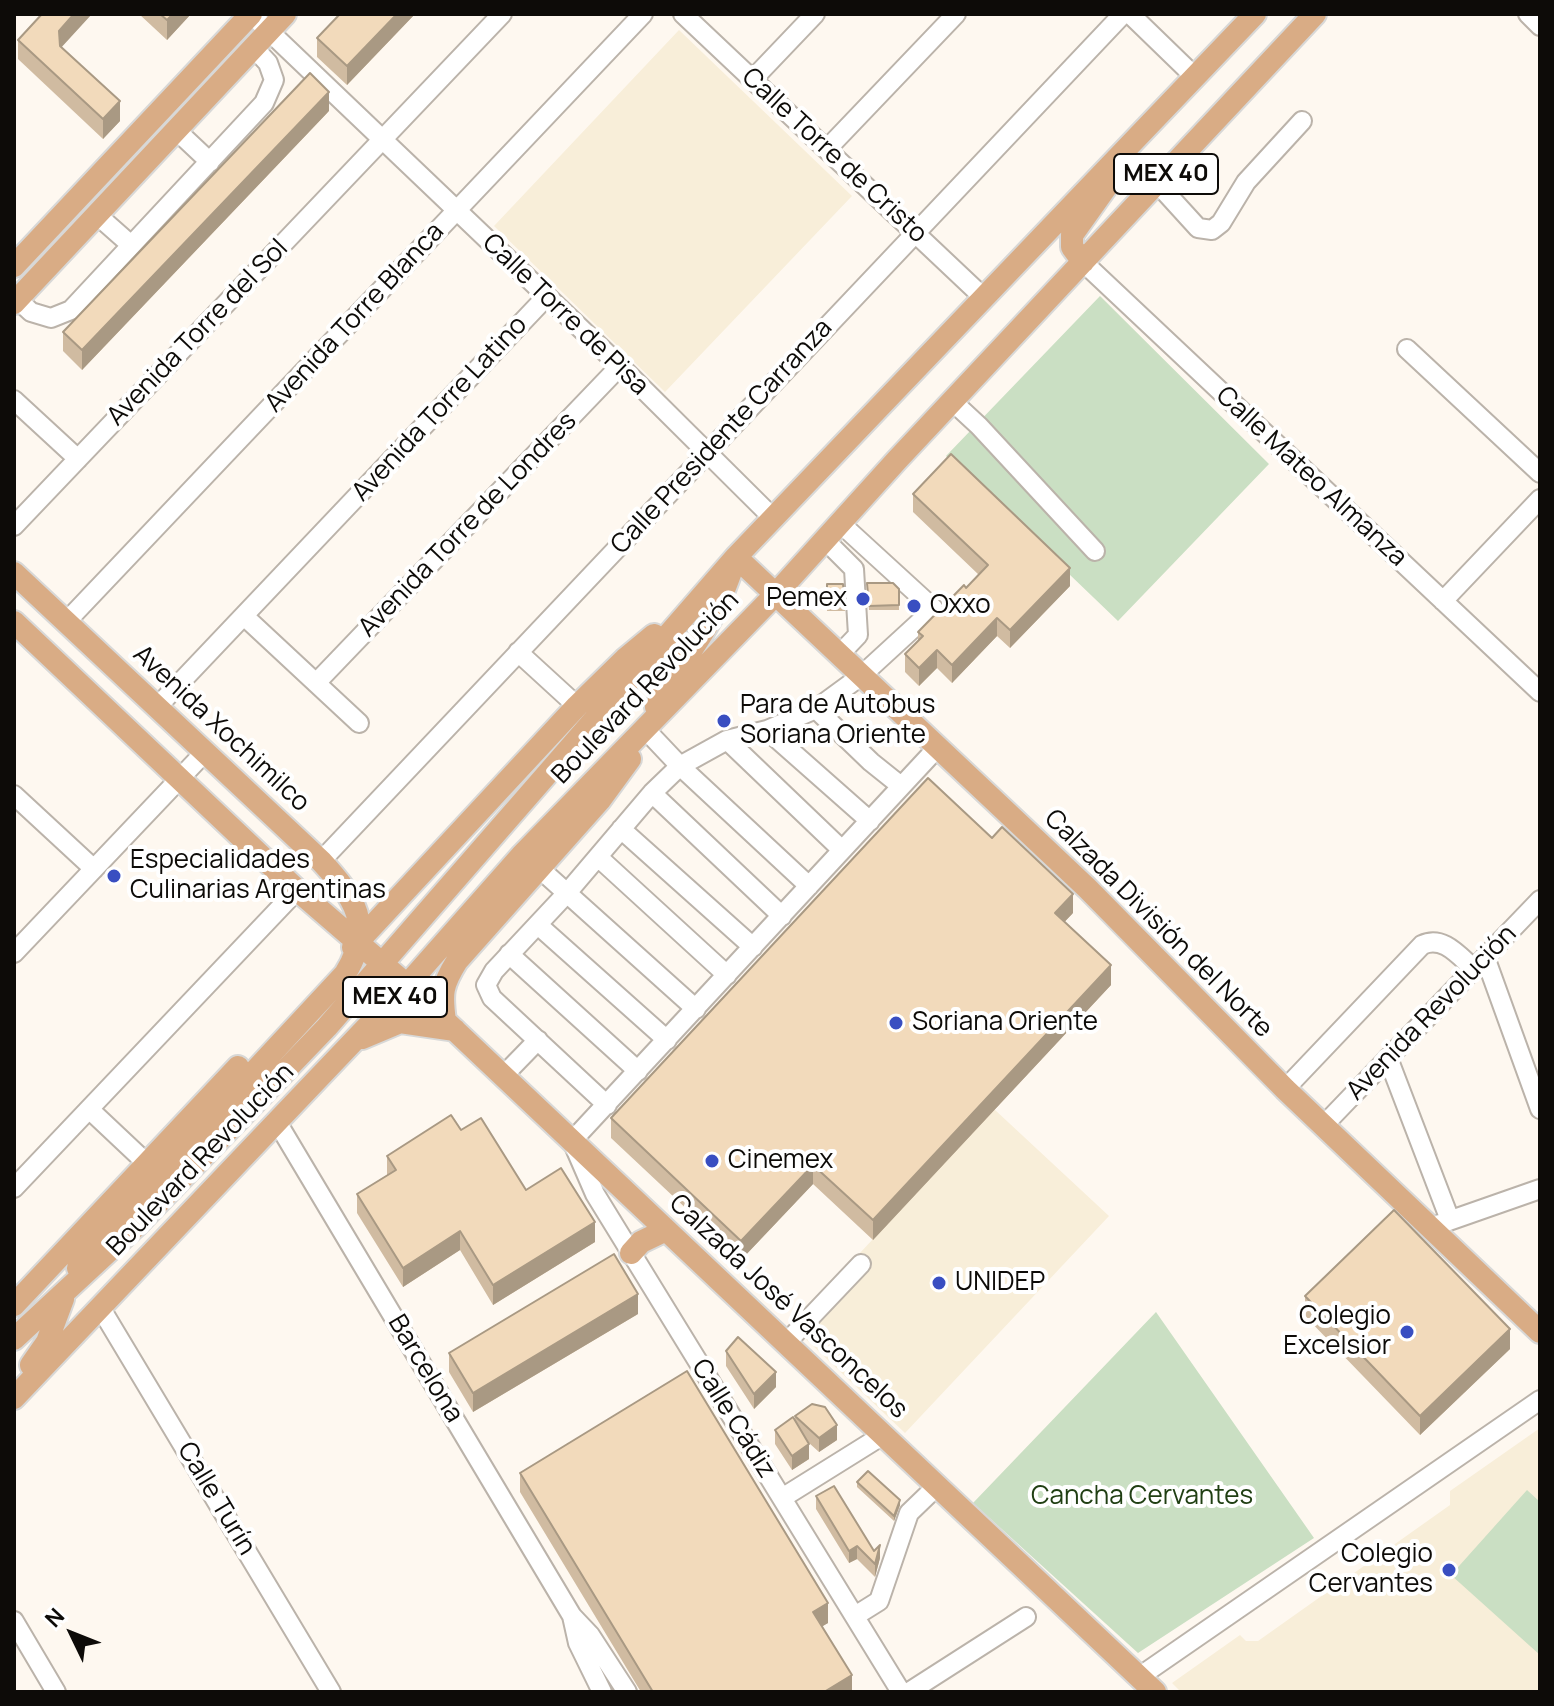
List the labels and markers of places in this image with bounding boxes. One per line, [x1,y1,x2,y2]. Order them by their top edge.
place label: Pemex [766,583,847,615]
marker: Pemex [854,590,872,608]
place label: Oxxo [930,590,991,622]
marker: Oxxo [905,597,923,615]
place label: Para de Autobus Soriana Oriente [740,690,936,752]
marker: Para de Autobus Soriana Oriente [715,712,733,730]
place label: Especialidades Culinarias Argentinas [130,845,386,906]
marker: Especialidades Culinarias Argentinas [105,867,123,885]
place label: Soriana Oriente [912,1007,1098,1039]
marker: Soriana Oriente [887,1014,905,1032]
place label: Cinemex [728,1145,833,1177]
marker: Cinemex [703,1152,721,1170]
place label: UNIDEP [955,1267,1045,1299]
marker: UNIDEP [930,1274,948,1292]
place label: Colegio Excelsior [1283,1301,1391,1362]
marker: Colegio Excelsior [1398,1323,1416,1341]
place label: Colegio Cervantes [1309,1539,1433,1600]
marker: Colegio Cervantes [1440,1561,1458,1579]

